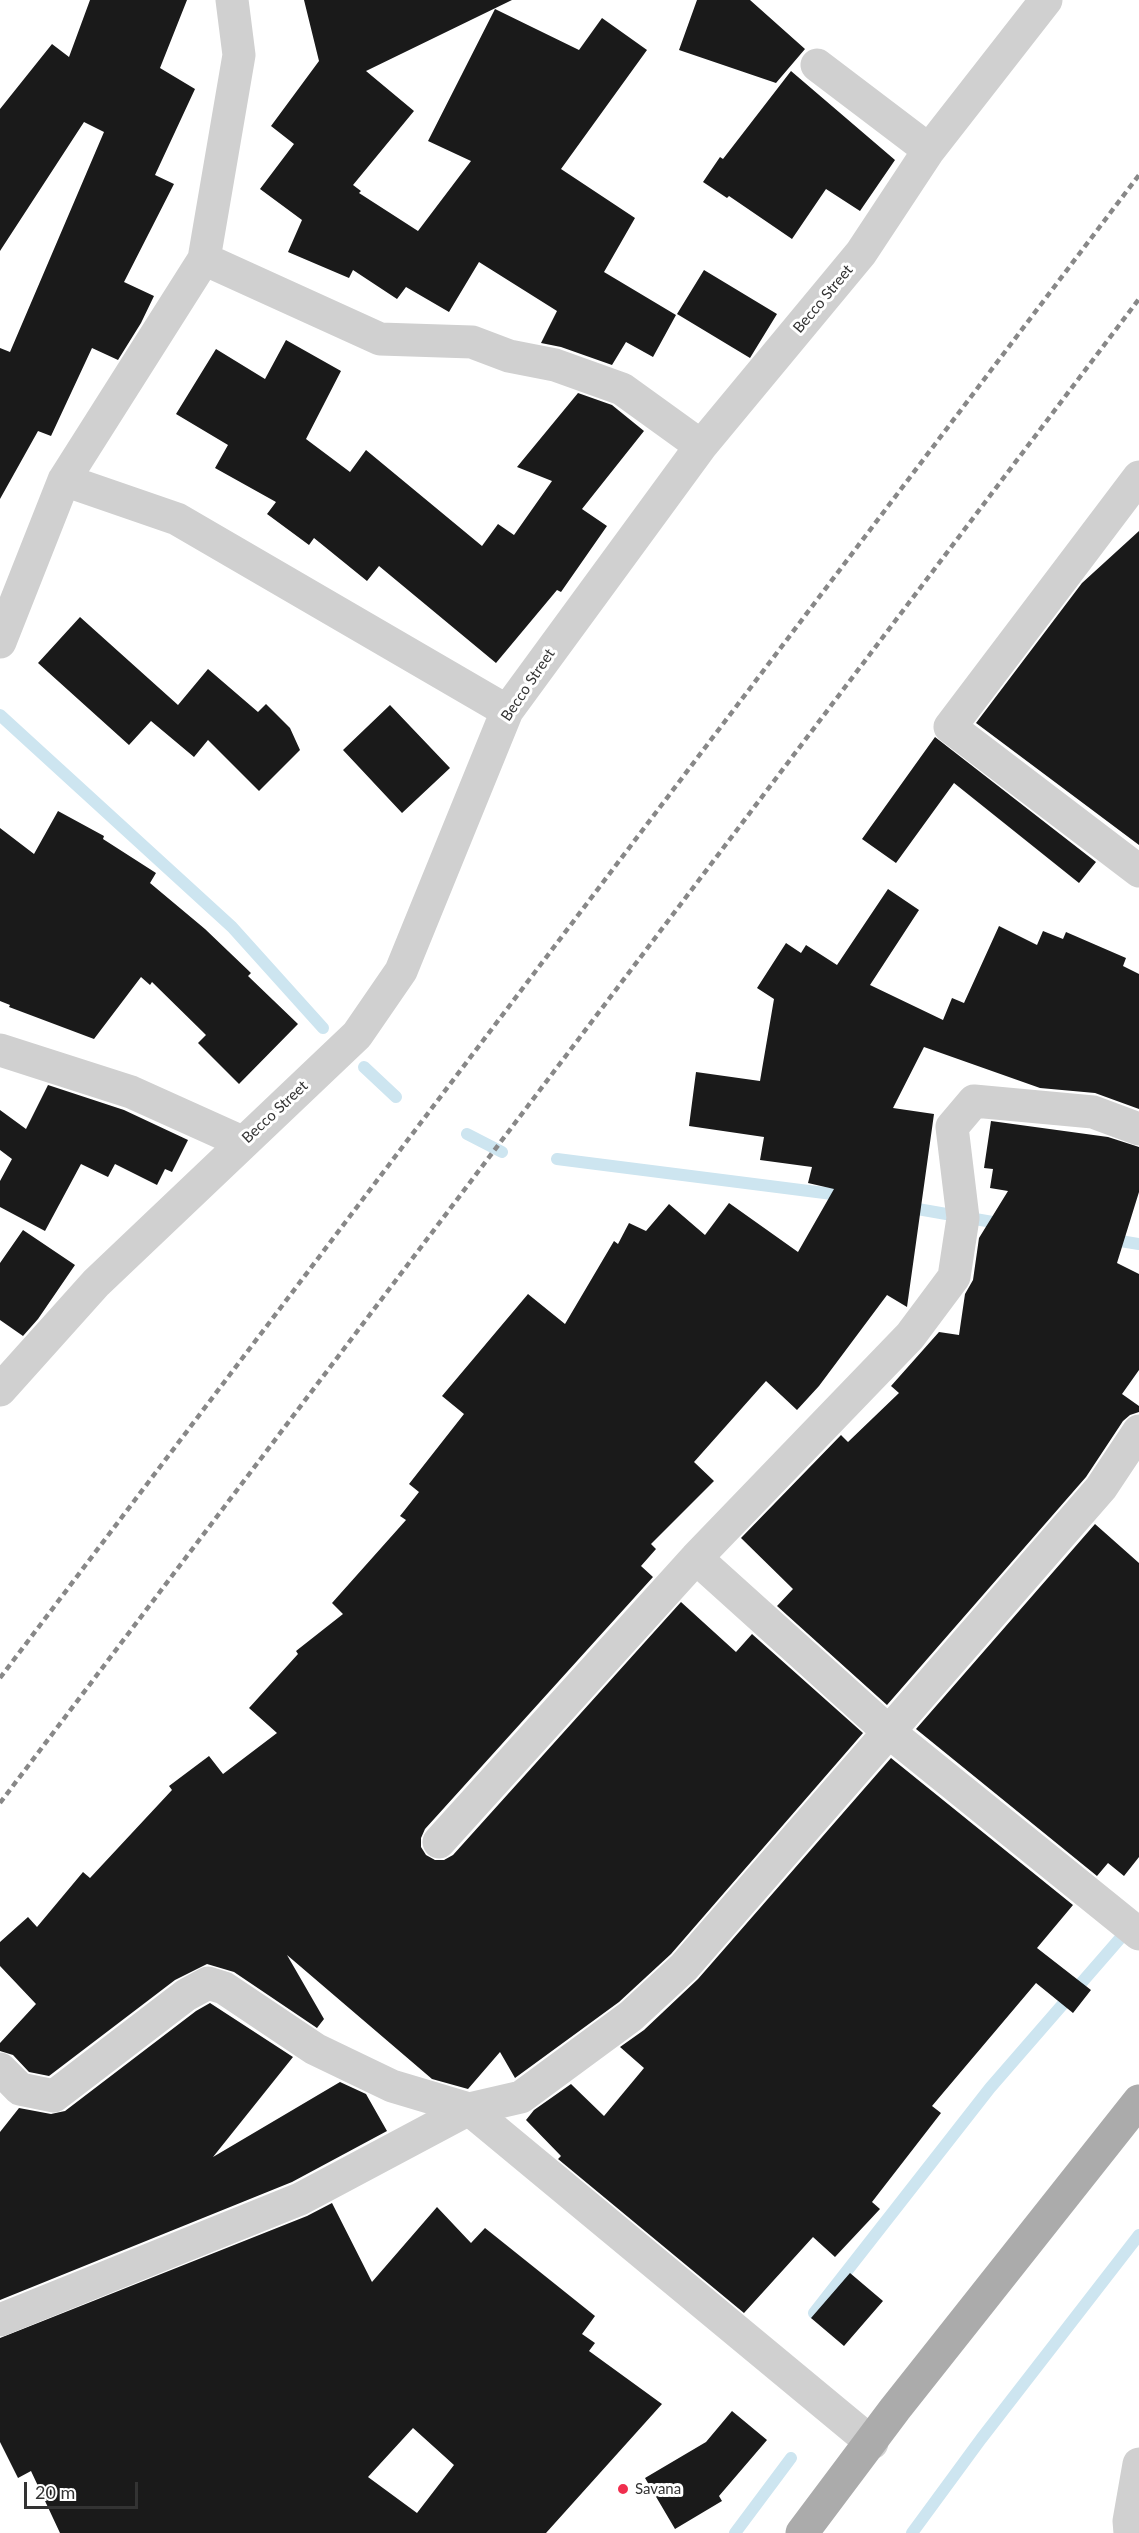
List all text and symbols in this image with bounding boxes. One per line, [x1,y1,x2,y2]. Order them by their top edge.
street label: Becco Street [789,261,857,337]
street label: Becco Street [497,645,559,725]
street label: Becco Street [238,1077,312,1147]
scale bar [27,2470,141,2508]
place label: Savana [635,2480,681,2498]
text: 20 m [35,2481,75,2503]
marker: Savana [616,2482,630,2496]

